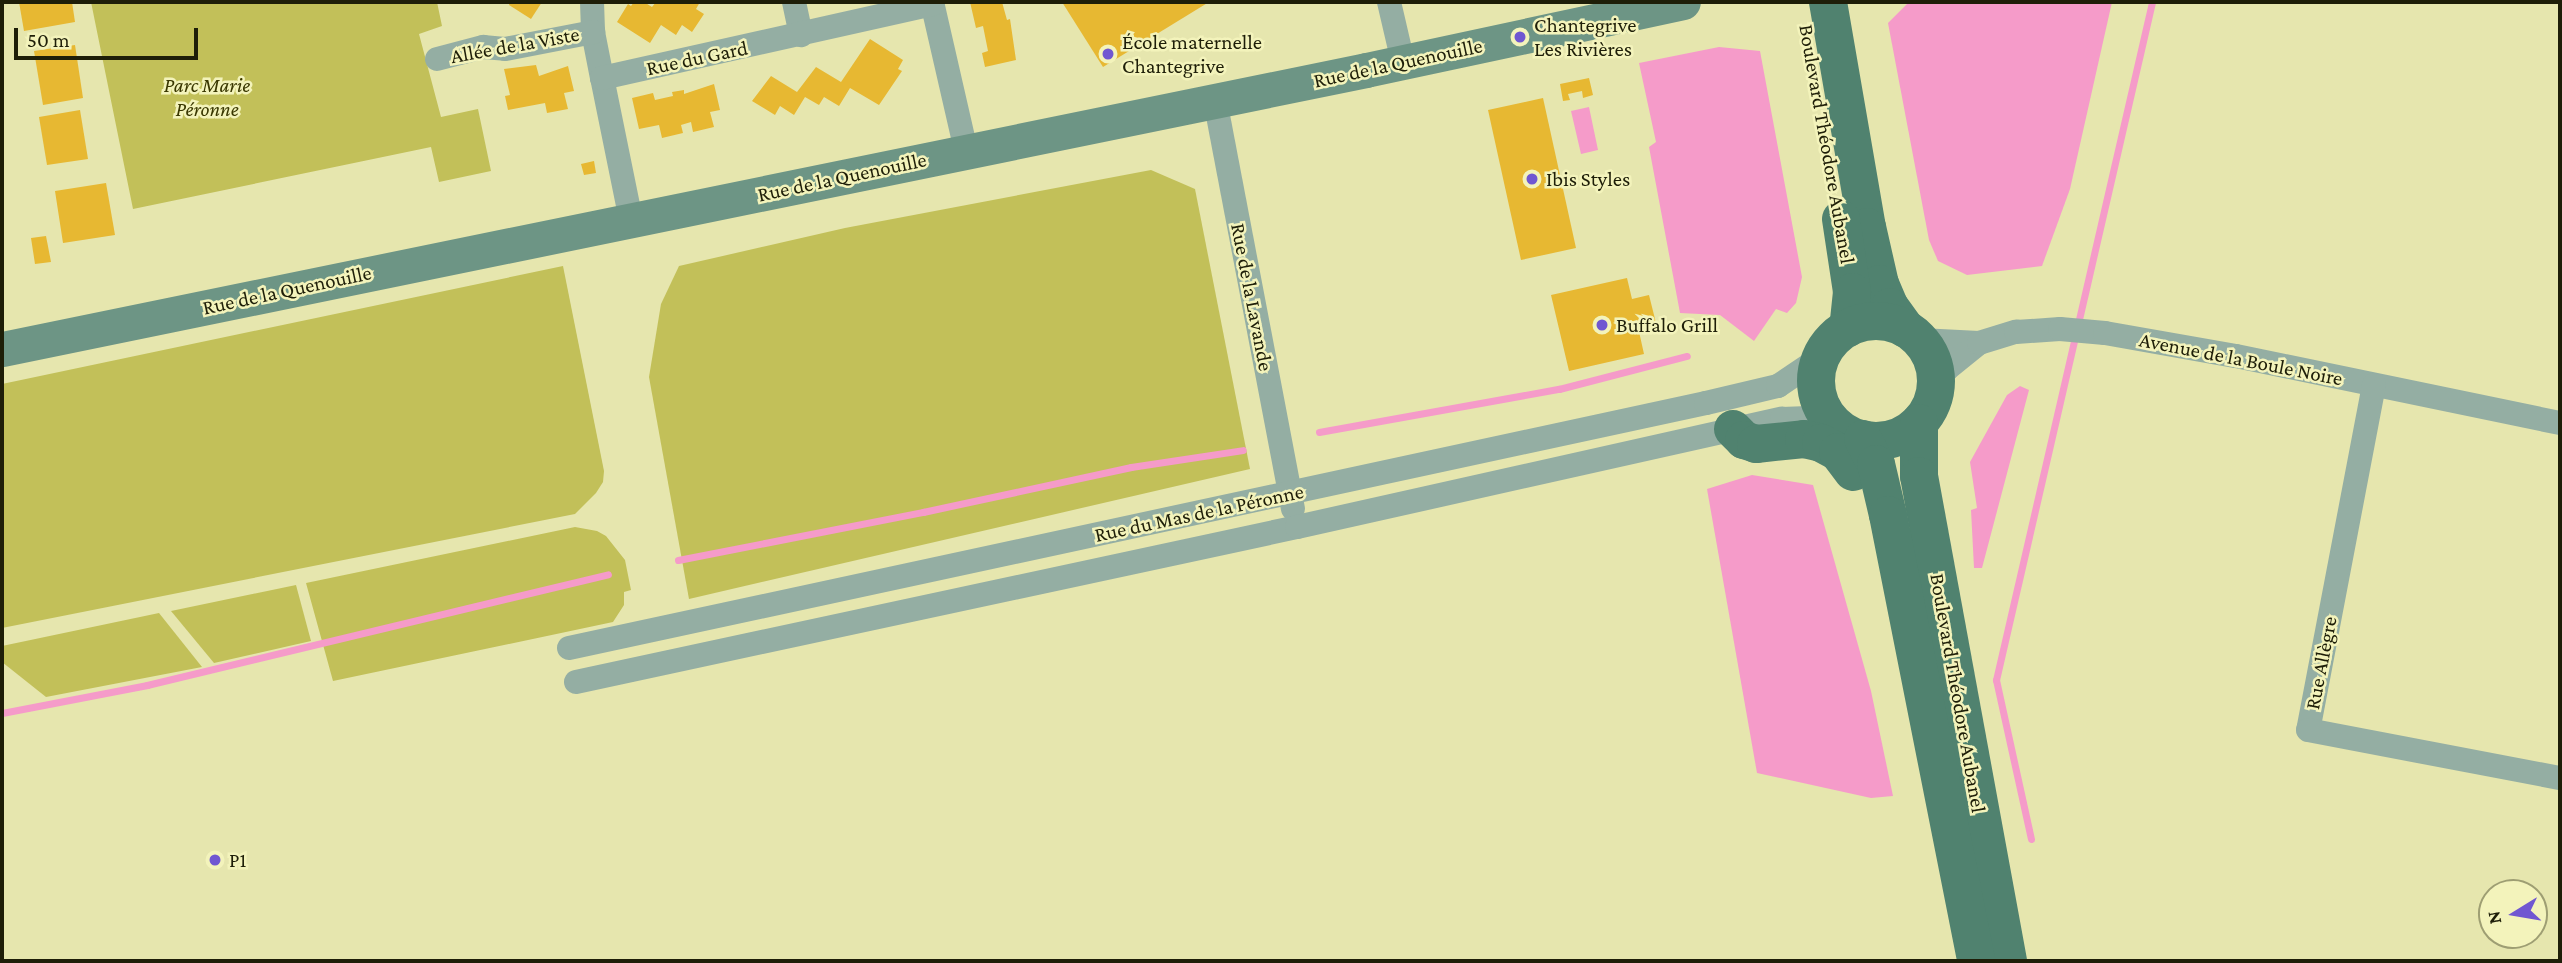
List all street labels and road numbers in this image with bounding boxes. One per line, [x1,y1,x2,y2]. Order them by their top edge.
street label: Allée de la Viste [449,21,581,69]
street label: Boulevard Théodore Aubanel [1794,22,1860,266]
street label: Rue de la Quenouille [1311,33,1485,93]
street label: Rue du Gard [644,35,750,81]
street label: Rue de la Quenouille [755,147,929,207]
street label: Rue de la Lavande [1225,221,1279,373]
street label: Rue de la Quenouille [200,260,374,320]
street label: Avenue de la Boule Noire [2137,327,2345,391]
street label: Rue du Mas de la Péronne [1092,479,1306,547]
street label: Boulevard Théodore Aubanel [1925,571,1991,815]
street label: Rue Allègre [2300,614,2342,712]

